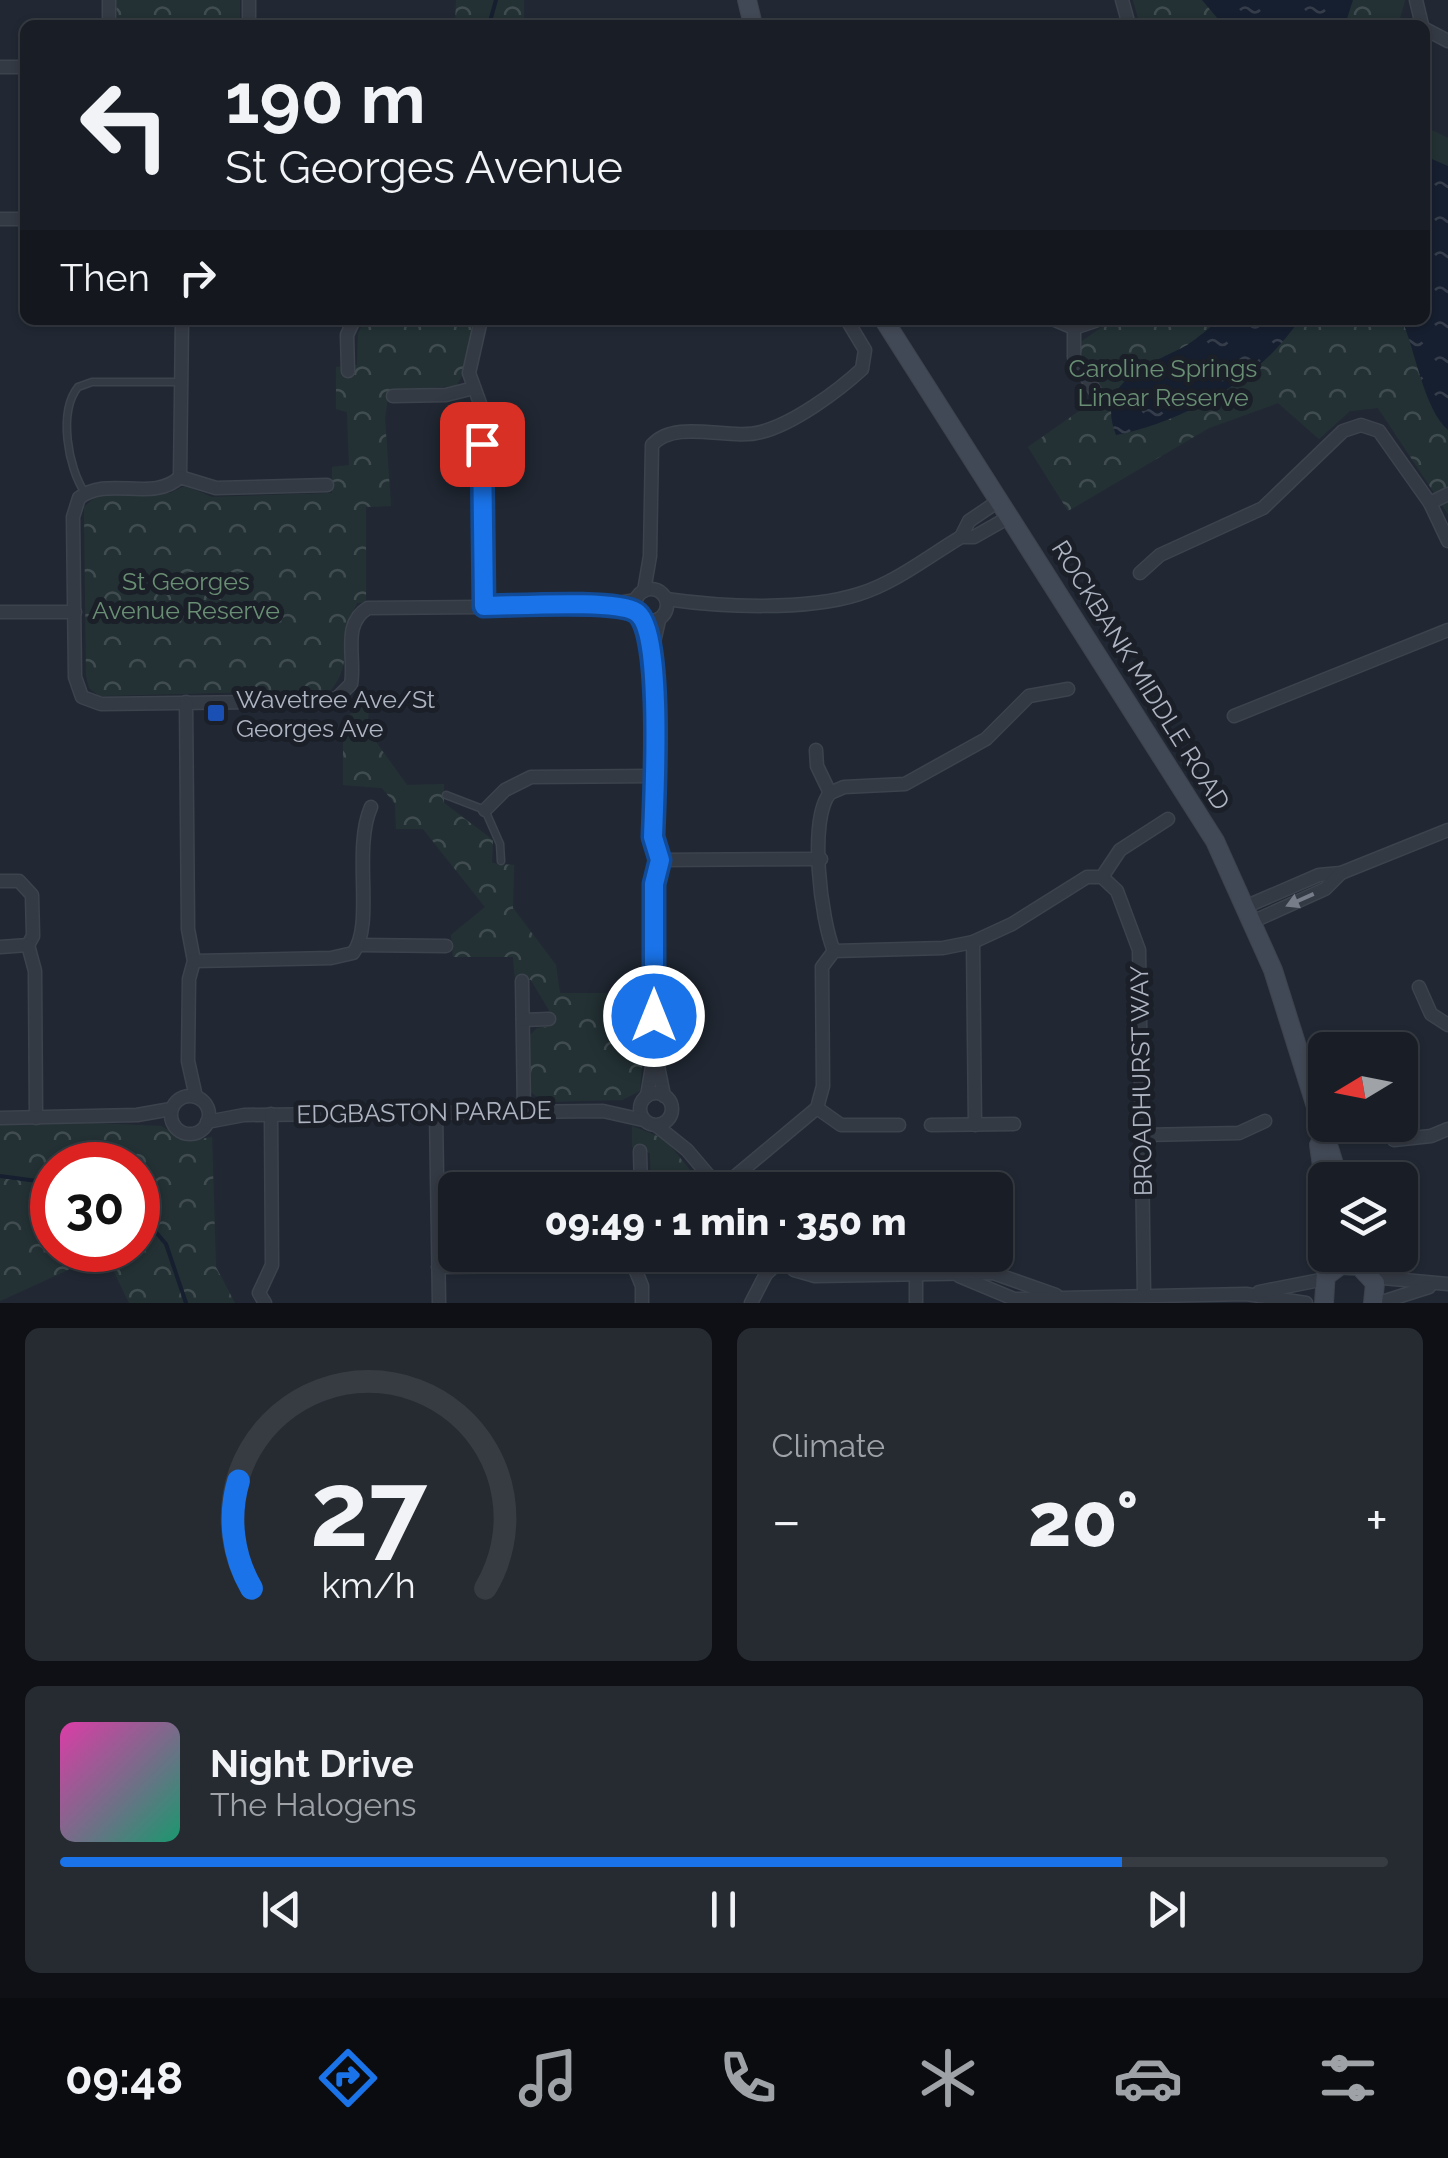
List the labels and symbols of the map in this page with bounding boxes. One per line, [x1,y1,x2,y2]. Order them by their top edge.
park label: Caroline Springs Linear Reserve [1069,353,1257,412]
pin [440,402,525,487]
street label: ROCKBANK MIDDLE ROAD [1046,535,1236,815]
park label: St Georges Avenue Reserve [92,566,280,625]
place label: Wavetree Ave/St Georges Ave [236,684,436,743]
marker: Wavetree Ave/St Georges Ave [205,702,227,724]
one-way arrow [1285,892,1315,908]
position arrow [602,964,706,1068]
street label: BROADHURST WAY [1124,965,1158,1197]
north arrow [1308,1032,1418,1142]
street label: EDGBASTON PARADE [296,1095,552,1129]
speed limit sign: 30 [30,1142,160,1272]

